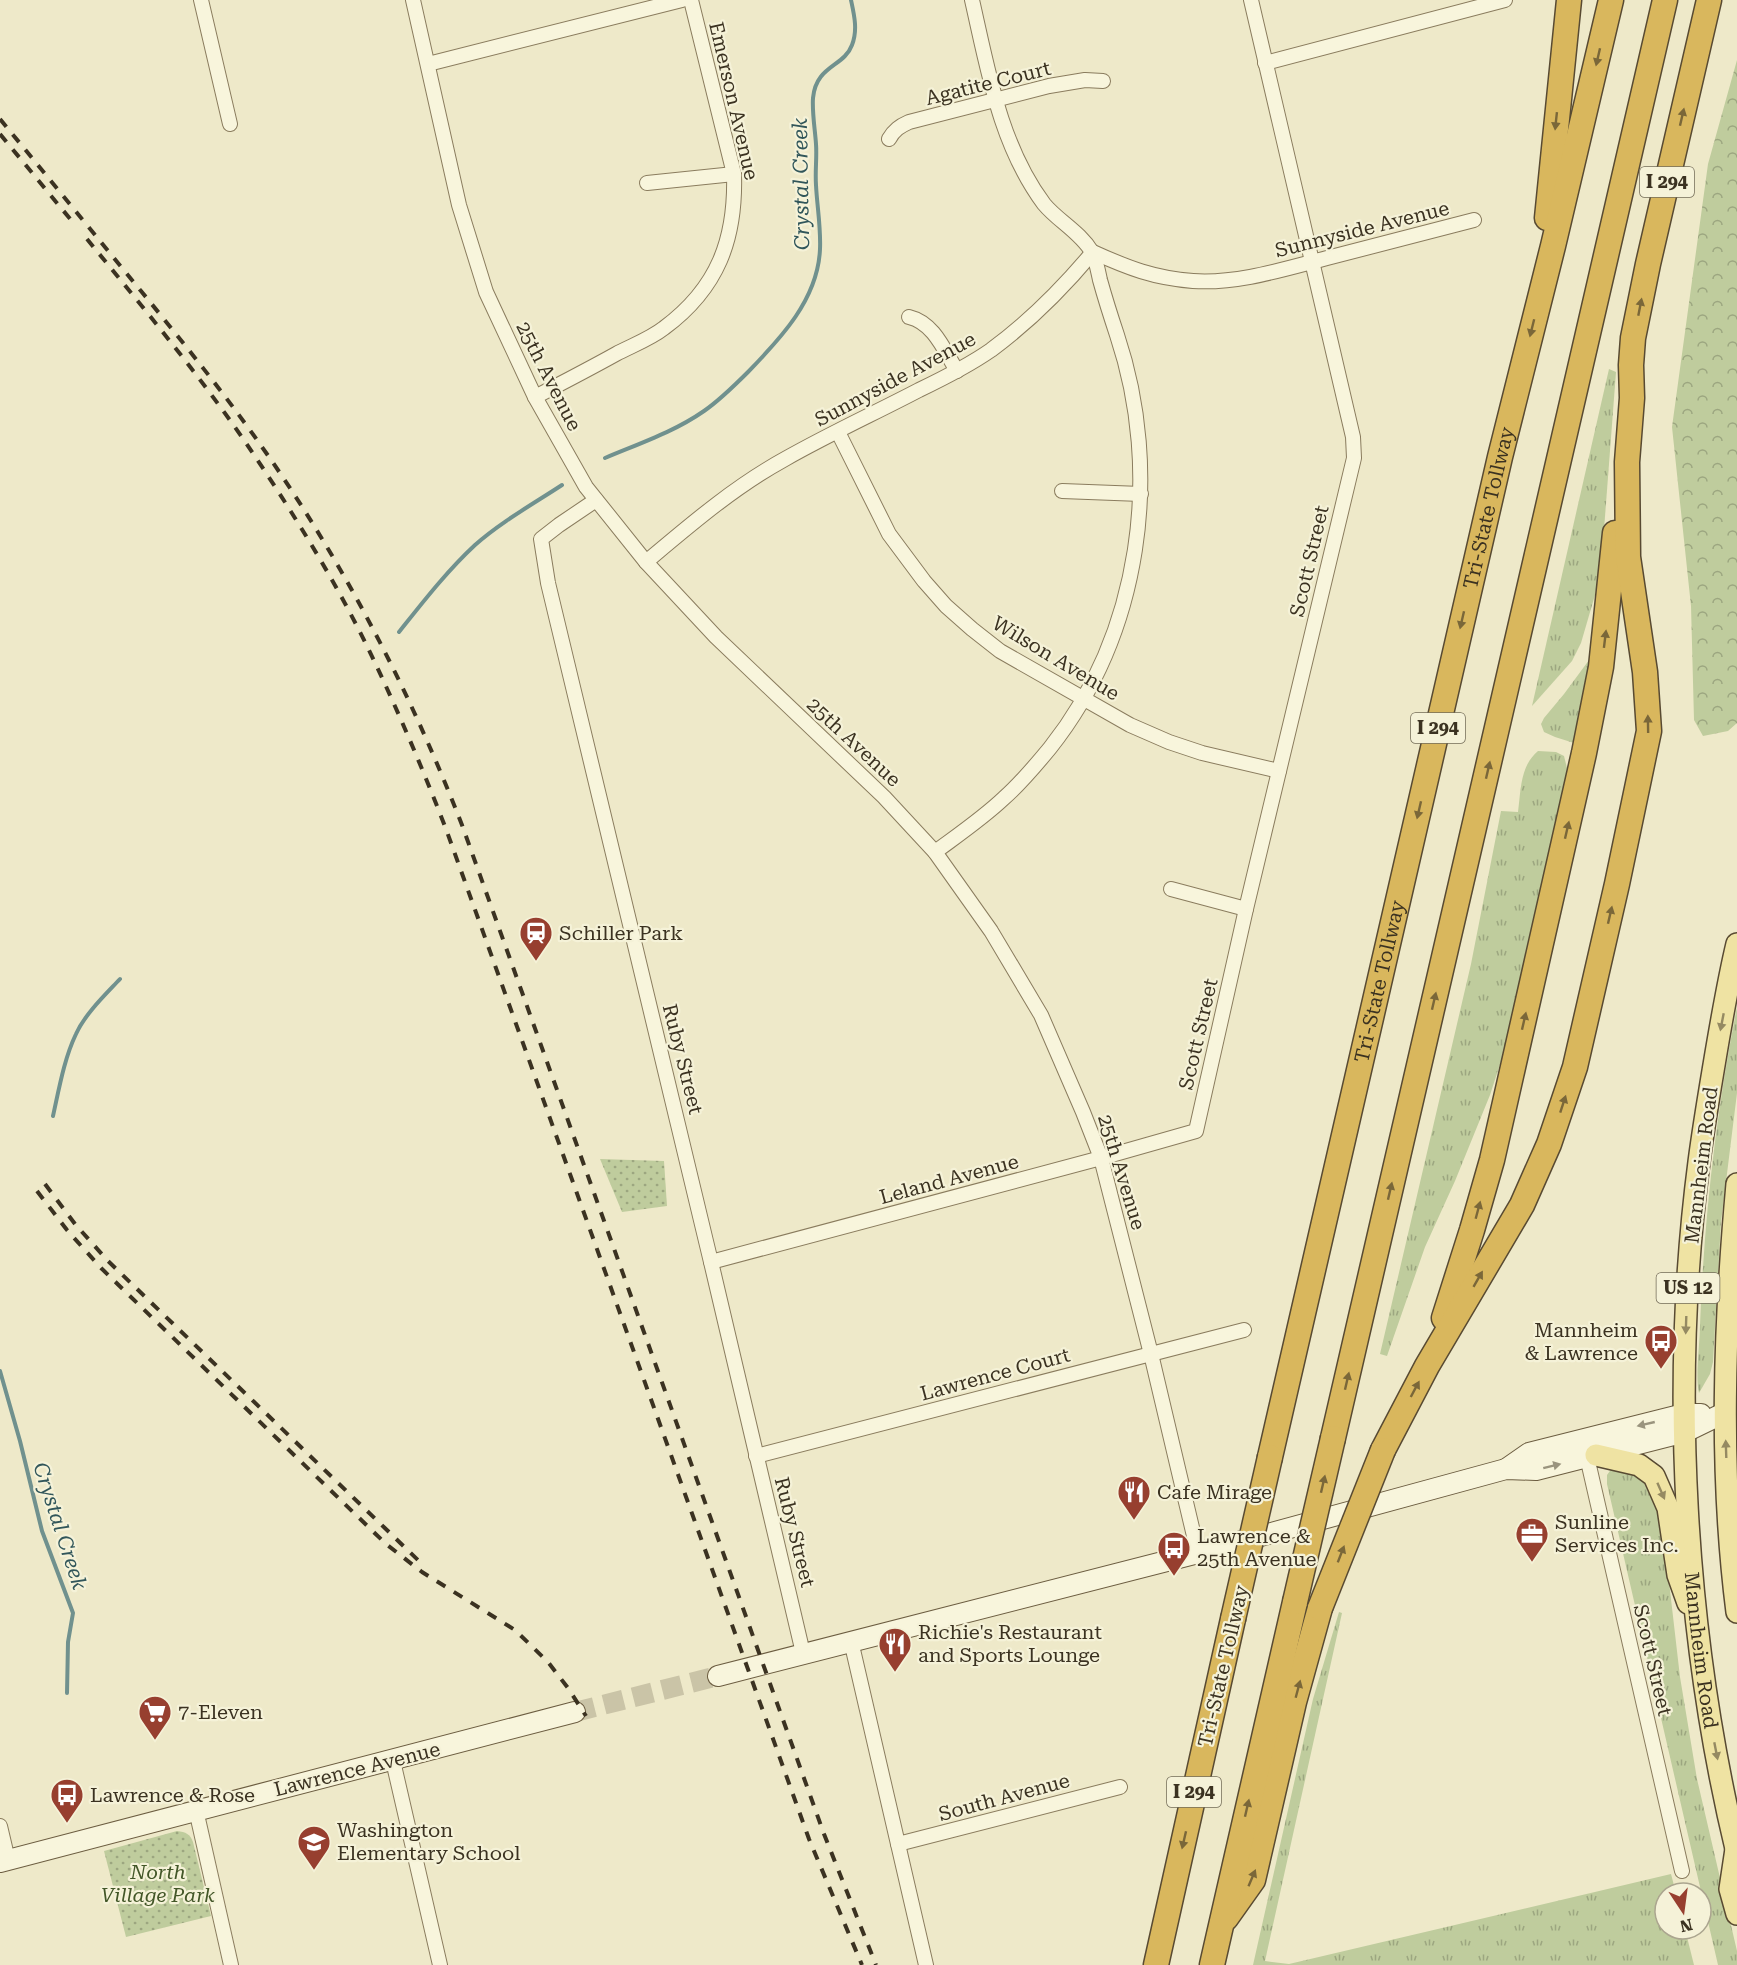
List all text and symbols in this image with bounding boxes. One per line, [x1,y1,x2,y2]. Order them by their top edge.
street label: Emerson Avenue [704,20,764,182]
one-way arrow [1592,48,1602,66]
street label: Agatite Court [923,56,1054,110]
one-way arrow [1678,108,1688,126]
one-way arrow [1551,111,1561,130]
water label: Crystal Creek [788,117,814,250]
road number: I 294 [1640,167,1694,197]
street label: Sunnyside Avenue [1272,196,1452,262]
one-way arrow [1636,298,1645,317]
street label: 25th Avenue [511,317,587,435]
one-way arrow [1527,319,1537,337]
street label: Sunnyside Avenue [811,326,979,432]
street label: Tri-State Tollway [1458,424,1519,591]
street label: Scott Street [1285,502,1334,619]
street label: Wilson Avenue [988,611,1124,705]
one-way arrow [1457,611,1467,629]
one-way arrow [1600,630,1609,649]
street label: 25th Avenue [802,692,906,792]
road number: I 294 [1411,713,1465,743]
one-way arrow [1643,714,1653,733]
one-way arrow [1483,761,1493,779]
one-way arrow [1413,801,1423,819]
one-way arrow [1563,821,1572,840]
street label: Tri-State Tollway [1349,898,1410,1065]
one-way arrow [1606,905,1615,924]
station icon: Schiller Park [518,915,554,962]
place label: Schiller Park [559,921,683,945]
street label: Scott Street [1174,975,1223,1092]
one-way arrow [1430,992,1440,1010]
street label: Ruby Street [658,1001,708,1117]
one-way arrow [1520,1011,1529,1030]
one-way arrow [1717,1013,1726,1032]
street label: Mannheim Road [1679,1085,1723,1245]
one-way arrow [1558,1095,1568,1113]
street label: 25th Avenue [1093,1111,1151,1233]
street label: Leland Avenue [877,1149,1021,1209]
one-way arrow [1386,1182,1396,1200]
one-way arrow [1474,1201,1483,1219]
one-way arrow [1473,1271,1484,1287]
road number: US 12 [1656,1273,1720,1303]
one-way arrow [1682,1316,1691,1335]
place label: Mannheim & Lawrence [1524,1318,1638,1365]
bus stop icon: Mannheim & Lawrence [1643,1323,1679,1370]
street label: Lawrence Court [918,1342,1073,1406]
one-way arrow [1342,1372,1352,1390]
one-way arrow [1410,1381,1420,1398]
one-way arrow [1637,1419,1655,1429]
one-way arrow [1721,1439,1730,1458]
water label: Crystal Creek [28,1459,92,1593]
one-way arrow [1543,1460,1561,1470]
street label: Ruby Street [770,1474,820,1590]
restaurant icon: Cafe Mirage [1116,1474,1152,1521]
one-way arrow [1318,1475,1328,1493]
place label: Cafe Mirage [1157,1480,1272,1504]
one-way arrow [1657,1483,1666,1500]
place label: Sunline Services Inc. [1555,1510,1679,1557]
office icon: Sunline Services Inc. [1514,1516,1550,1563]
place label: Lawrence & 25th Avenue [1197,1524,1317,1571]
bus stop icon: Lawrence & 25th Avenue [1156,1530,1192,1577]
one-way arrow [1337,1544,1347,1562]
street label: Mannheim Road [1680,1571,1723,1731]
street label: Tri-State Tollway [1193,1583,1253,1749]
street label: Scott Street [1629,1602,1678,1719]
place label: Richie's Restaurant and Sports Lounge [918,1620,1102,1667]
restaurant icon: Richie's Restaurant and Sports Lounge [877,1626,913,1673]
one-way arrow [1294,1680,1303,1698]
supermarket icon: 7-Eleven [137,1694,173,1741]
place label: 7-Eleven [178,1700,263,1724]
street label: Lawrence Avenue [271,1737,443,1801]
one-way arrow [1712,1742,1721,1761]
street label: South Avenue [936,1768,1072,1826]
bus stop icon: Lawrence & Rose [49,1777,85,1824]
road number: I 294 [1167,1777,1221,1807]
place label: Lawrence & Rose [90,1783,255,1807]
one-way arrow [1243,1799,1253,1818]
place label: Washington Elementary School [337,1818,520,1865]
school or university icon: Washington Elementary School [296,1824,332,1871]
one-way arrow [1178,1831,1188,1849]
park label: North Village Park [101,1860,215,1907]
one-way arrow [1247,1869,1257,1887]
north arrow [1653,1881,1713,1941]
text: N [1678,1914,1694,1936]

